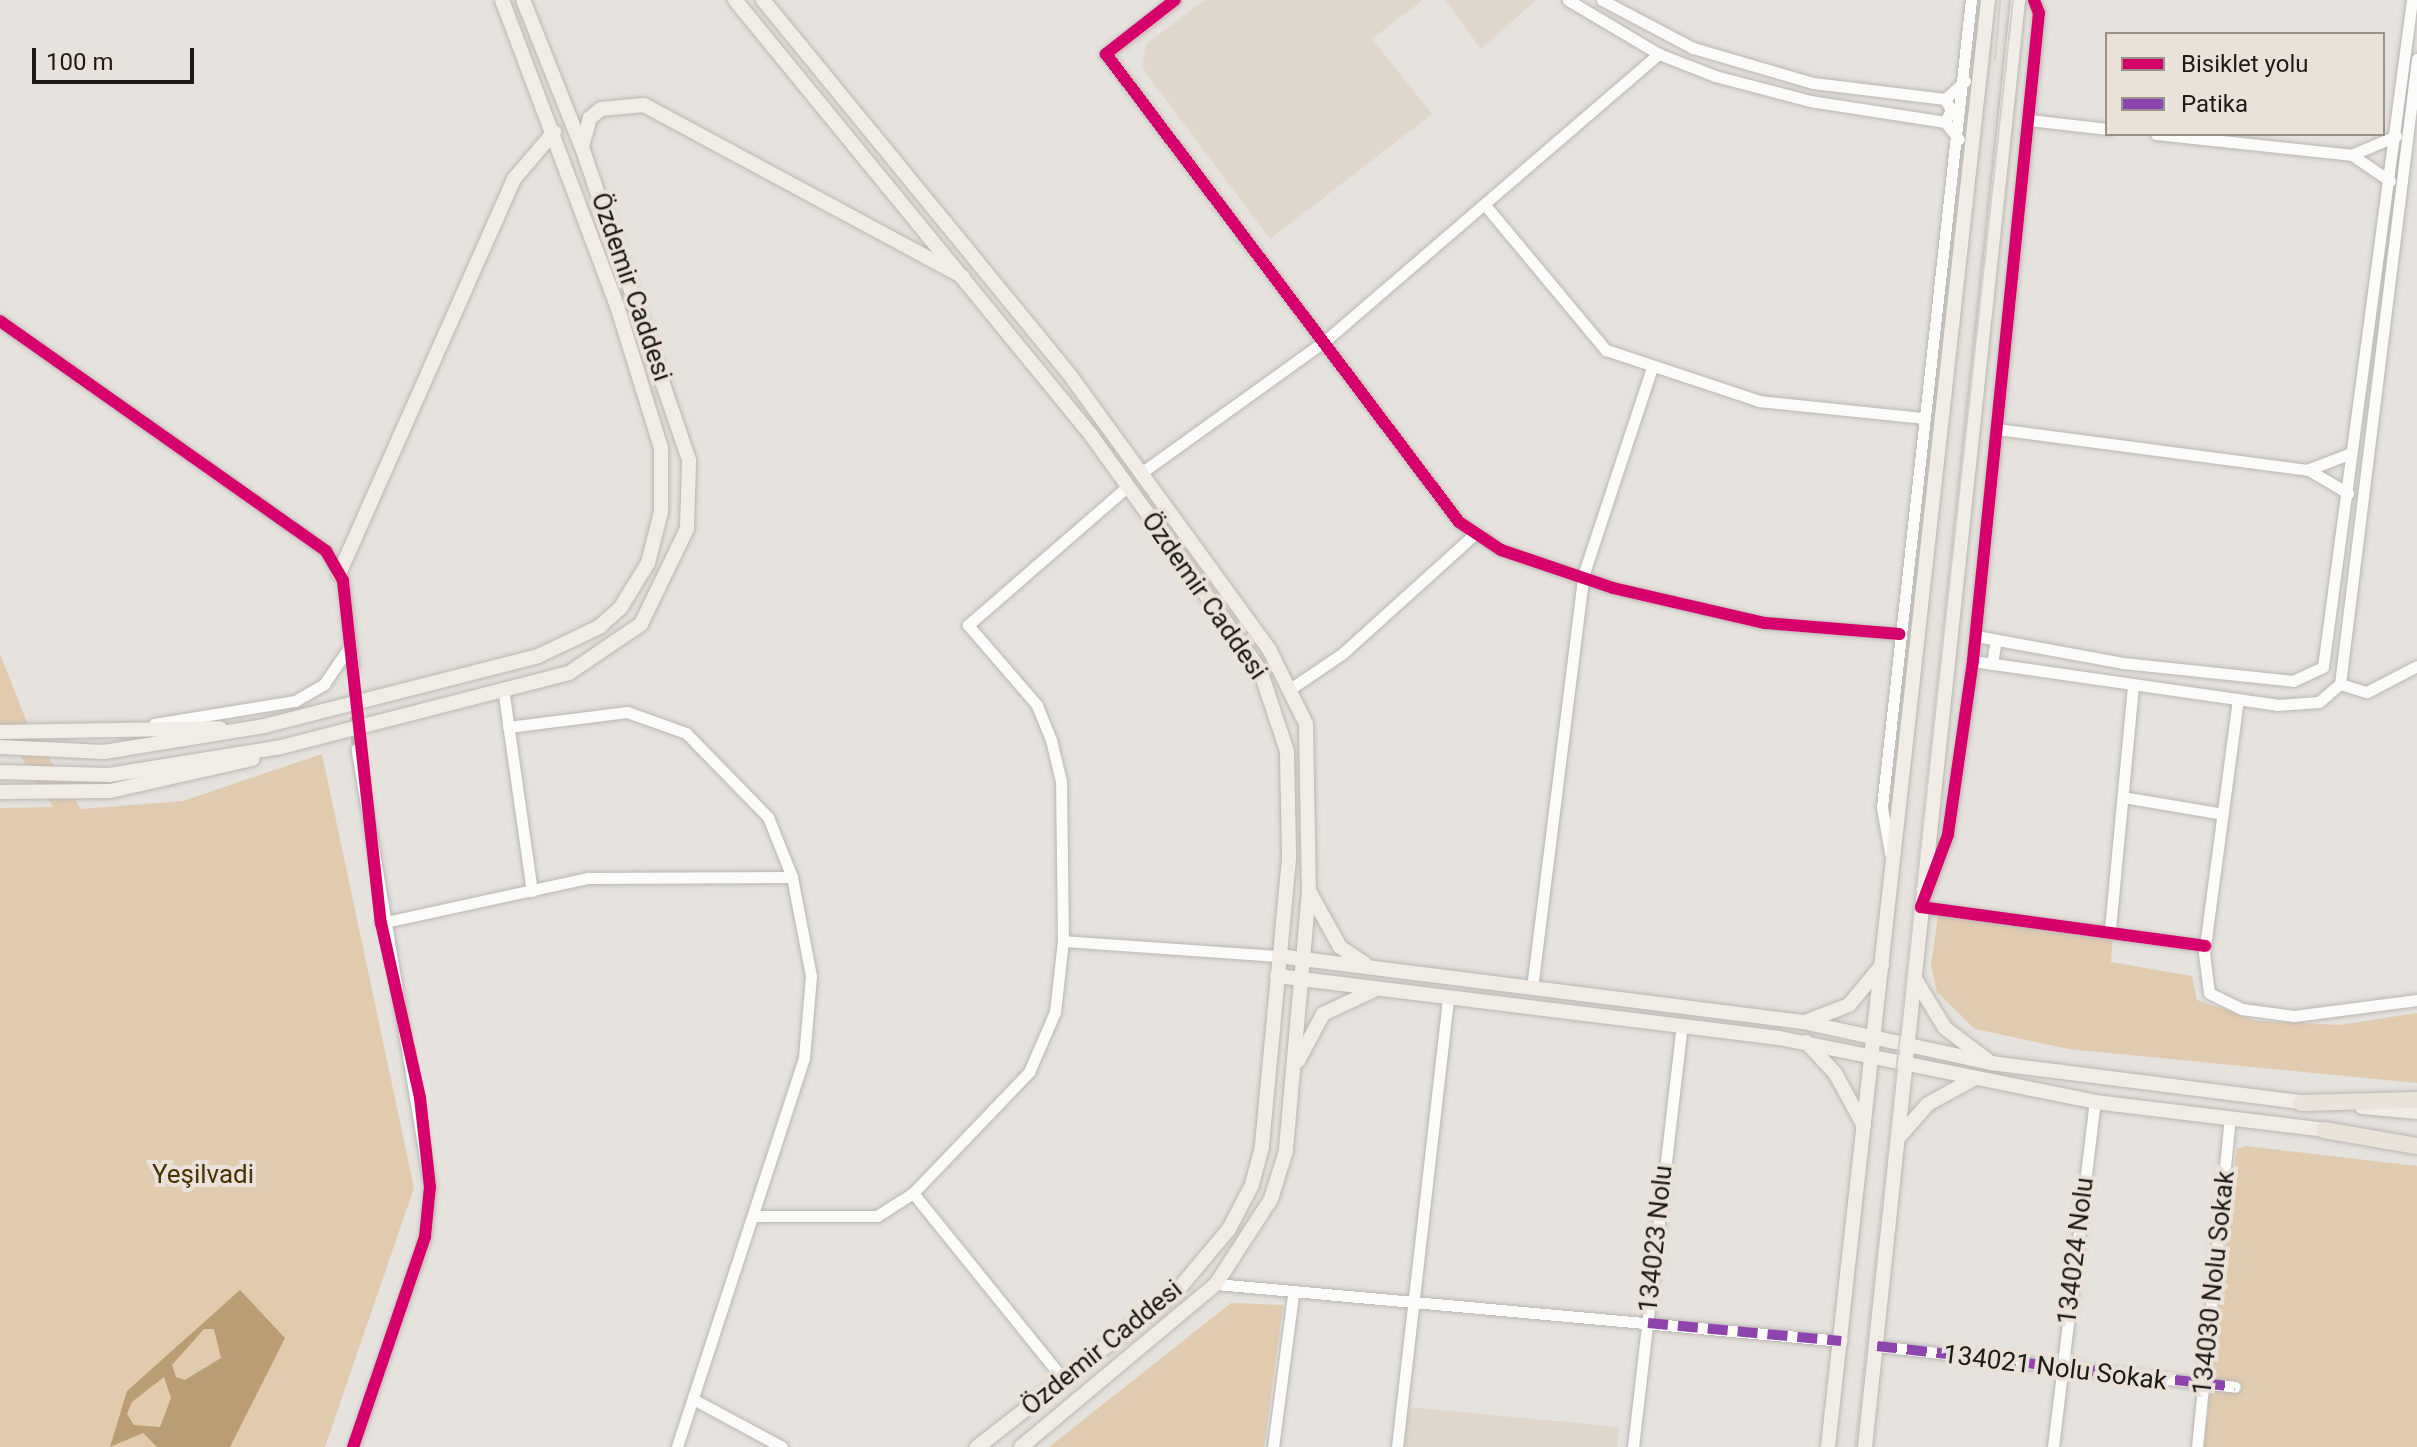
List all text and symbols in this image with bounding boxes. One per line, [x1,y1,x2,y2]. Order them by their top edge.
scale bar [36,32,198,82]
legend [2105,32,2385,136]
text: 100 m [46,48,113,76]
text: Bisiklet yolu [2181,50,2308,78]
text: Patika [2181,90,2248,118]
street label: Özdemir Caddesi [584,189,678,385]
street label: Özdemir Caddesi [1135,506,1273,686]
park label: Yeşilvadi [152,1159,254,1191]
street label: 134023 Nolu [1633,1164,1679,1314]
street label: 134030 Nolu Sokak [2187,1169,2241,1397]
street label: 134024 Nolu [2051,1176,2101,1326]
street label: Özdemir Caddesi [1016,1274,1188,1422]
street label: 134021 Nolu Sokak [1941,1339,2169,1397]

